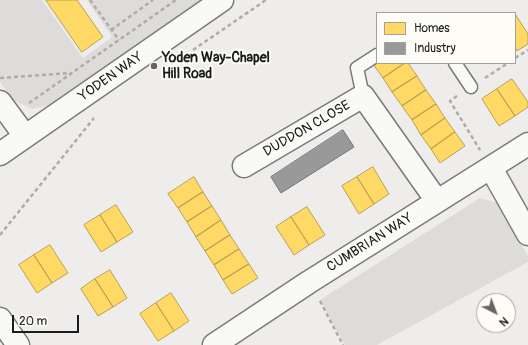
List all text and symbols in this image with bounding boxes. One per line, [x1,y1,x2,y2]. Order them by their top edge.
legend [376,12,516,64]
text: Homes [414,21,450,36]
text: Industry [414,41,456,56]
street label: YODEN WAY [76,49,146,105]
place label: Yoden Way-Chapel Hill Road [162,50,270,82]
marker: Yoden Way-Chapel Hill Road [149,61,159,71]
street label: DUDDON CLOSE [260,97,354,161]
street label: CUMBRIAN WAY [324,210,416,276]
north arrow [476,293,516,333]
scale bar [14,307,81,333]
text: 20 m [19,314,47,329]
text: N [497,314,511,329]

